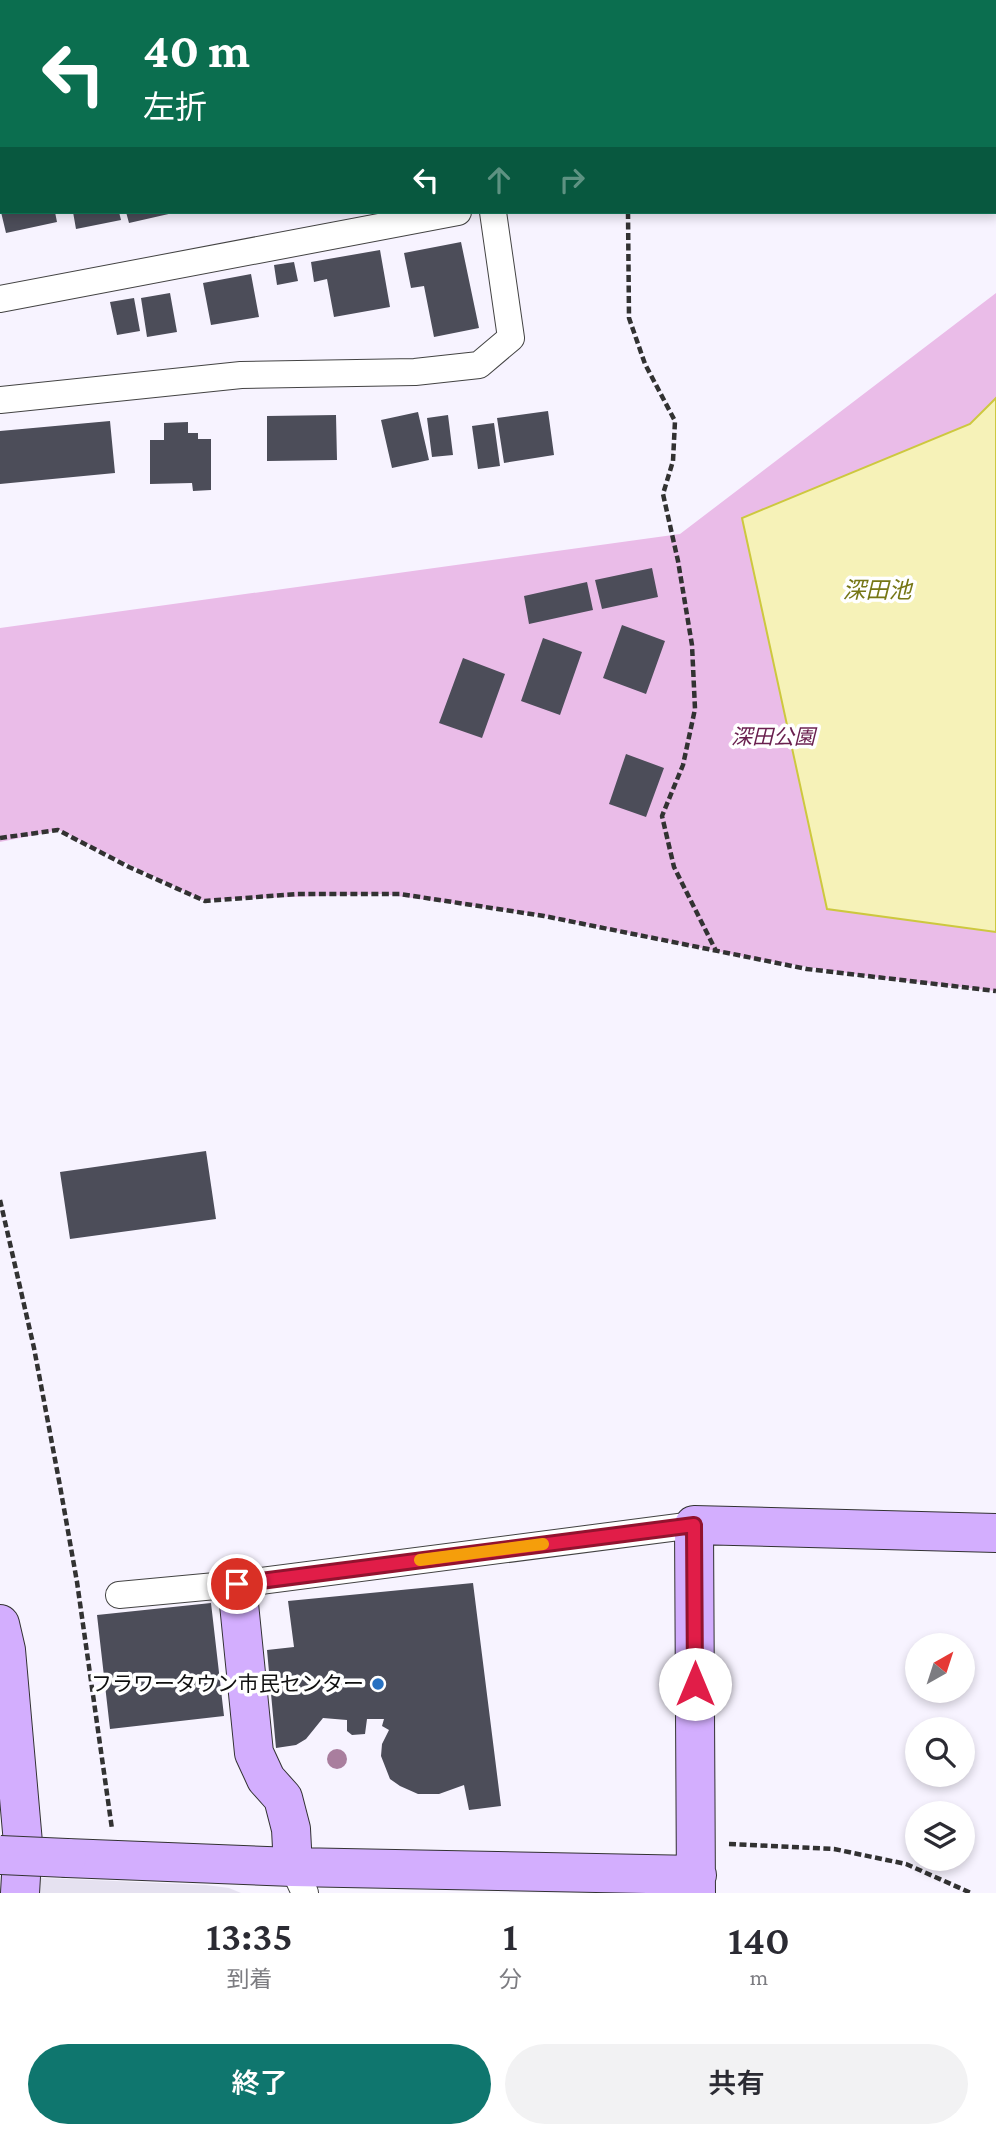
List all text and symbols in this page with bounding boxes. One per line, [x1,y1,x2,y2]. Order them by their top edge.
text: 40 m [143,23,250,78]
icon: left [28,28,119,119]
text: 左折 [143,89,207,125]
icon: left [407,161,445,199]
icon: ahead [480,161,518,199]
icon: right [553,161,591,199]
water label: 深田池 [843,577,914,603]
park label: 深田公園 [731,725,818,749]
pin [207,1554,267,1614]
icon: arrive [218,1565,256,1603]
north arrow [905,1633,975,1703]
map controls [905,1633,975,1871]
position arrow [658,1647,732,1721]
place label: フラワータウン市民センター [91,1672,364,1696]
marker: フラワータウン市民センター [370,1676,386,1692]
button: search [905,1717,975,1787]
button: layers [905,1801,975,1871]
text: 13:35 [206,1912,293,1959]
text: 1 [503,1912,518,1959]
text: 140 [728,1916,790,1963]
text: m [750,1964,768,1990]
text: 到着 [226,1966,272,1992]
text: 分 [499,1966,522,1992]
button: 終了 [28,2044,491,2124]
button: 共有 [505,2044,968,2124]

